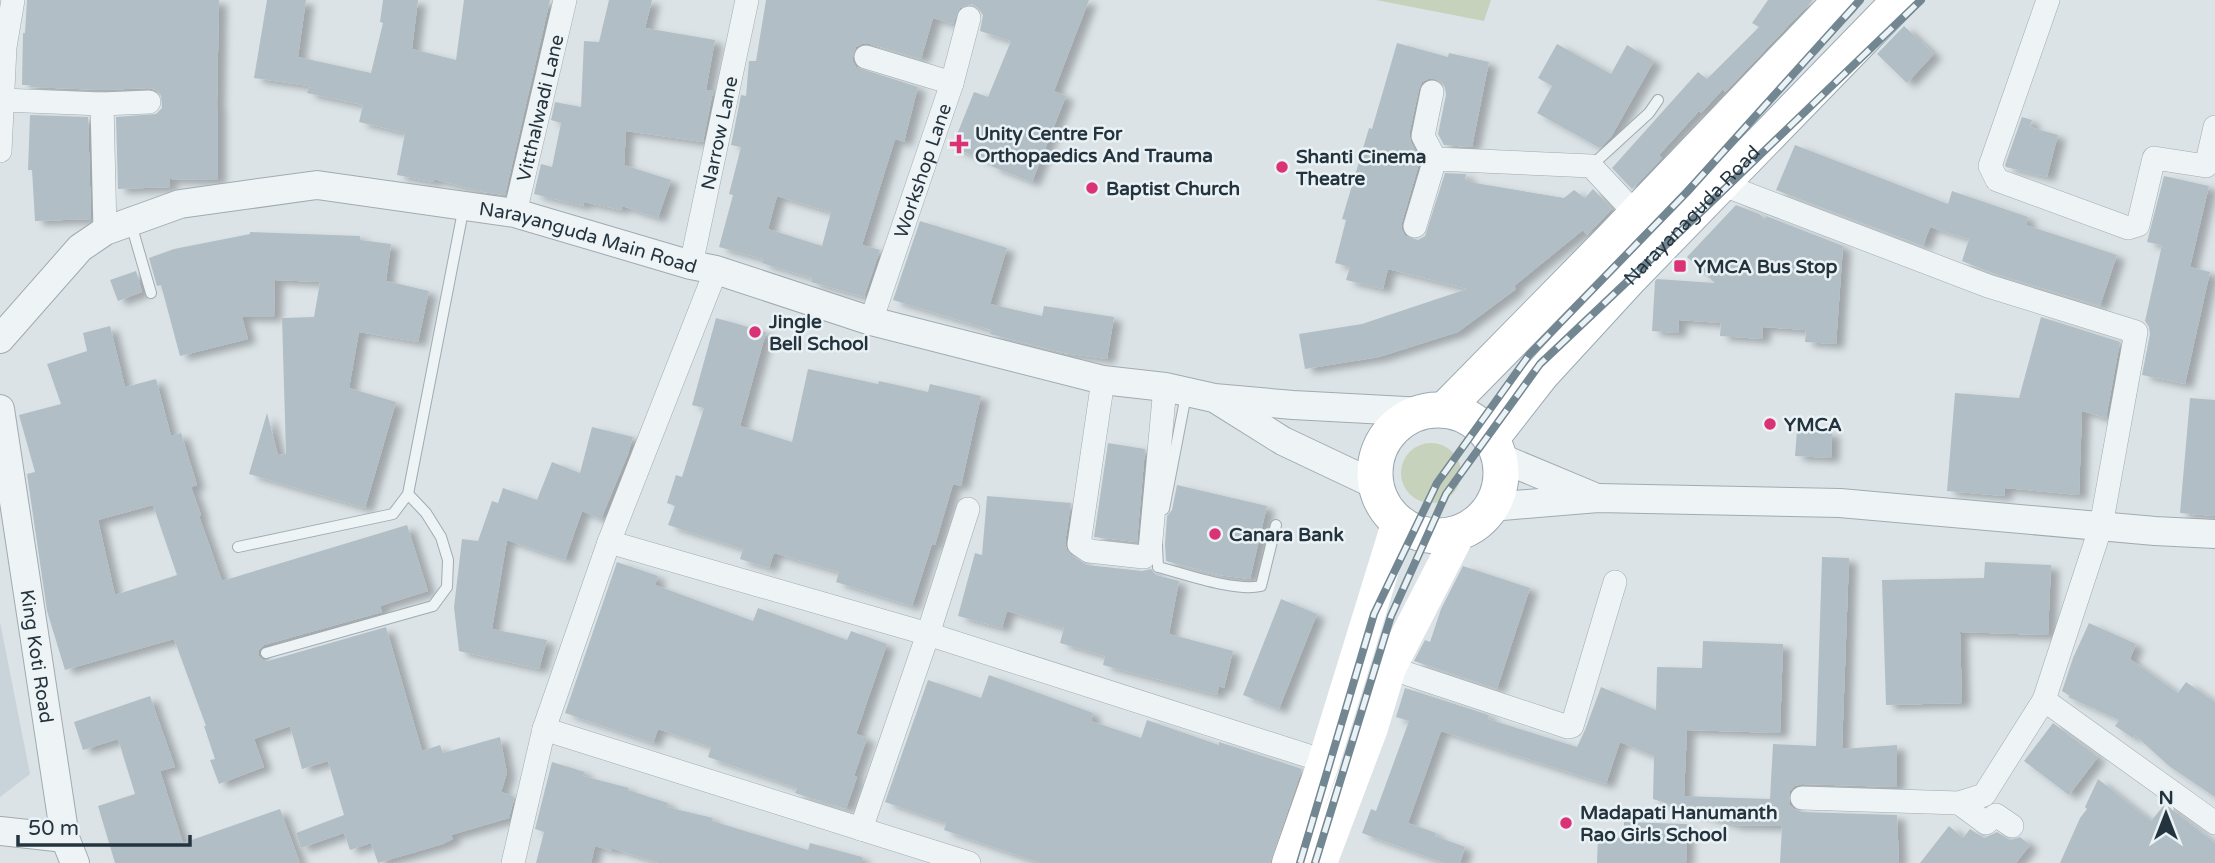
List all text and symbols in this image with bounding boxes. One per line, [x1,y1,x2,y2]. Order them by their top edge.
street label: Vitthalwadi Lane [513,32,569,184]
street label: Narrow Lane [697,74,743,192]
street label: Workshop Lane [890,101,956,241]
place label: Unity Centre For Orthopaedics And Trauma [975,123,1213,168]
marker: Unity Centre For Orthopaedics And Trauma [949,134,969,154]
street label: Narayanaguda Road [1620,141,1765,290]
place label: Shanti Cinema Theatre [1295,146,1426,190]
marker: Shanti Cinema Theatre [1274,159,1290,175]
place label: Baptist Church [1106,178,1240,201]
marker: Baptist Church [1084,180,1100,196]
street label: Narayanguda Main Road [478,198,699,278]
place label: YMCA Bus Stop [1694,256,1837,279]
marker: YMCA Bus Stop [1672,258,1688,274]
place label: Jingle Bell School [768,311,868,355]
marker: Jingle Bell School [747,324,763,340]
place label: YMCA [1784,414,1842,436]
marker: YMCA [1762,416,1778,432]
place label: Canara Bank [1229,524,1344,546]
marker: Canara Bank [1207,526,1223,542]
street label: King Koti Road [15,588,57,725]
north arrow [2131,779,2201,849]
text: N [2158,787,2174,809]
place label: Madapati Hanumanth Rao Girls School [1580,802,1777,846]
scale bar [18,804,189,848]
marker: Madapati Hanumanth Rao Girls School [1558,815,1574,831]
text: 50 m [28,816,79,841]

